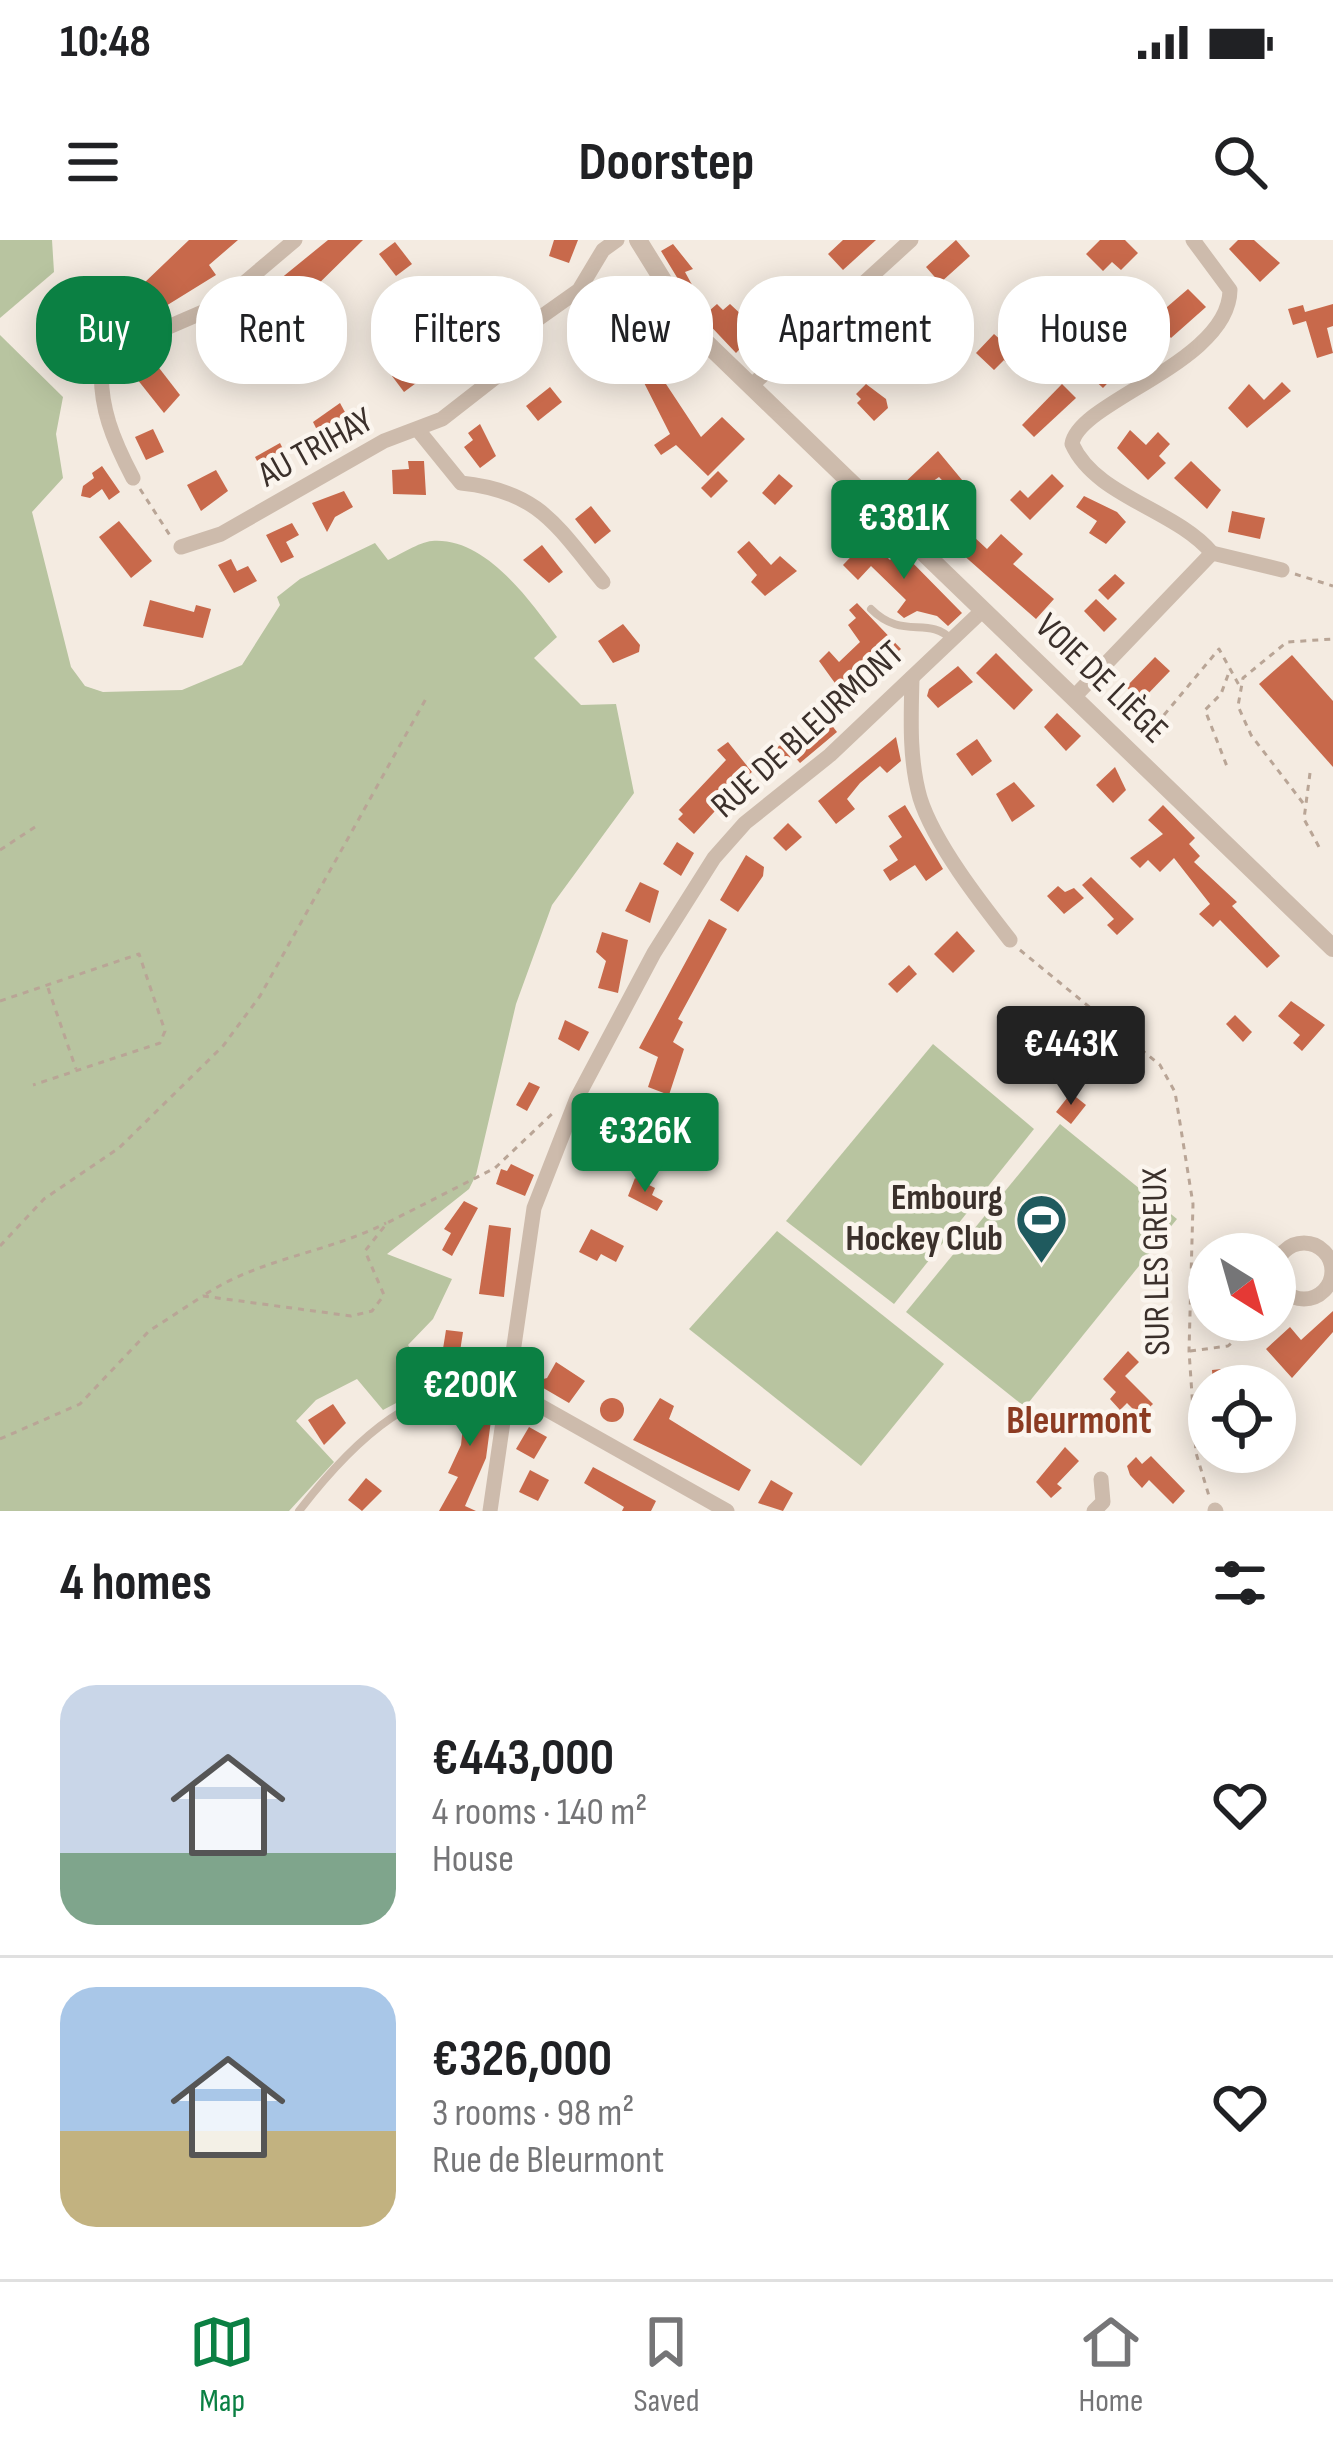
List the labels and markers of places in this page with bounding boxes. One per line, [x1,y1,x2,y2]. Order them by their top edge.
pin: €381K [820,480,988,582]
pin: €443K [987,1006,1155,1108]
pin: €326K [561,1093,729,1195]
place label: Embourg Hockey Club [846,1177,1003,1261]
sports icon: Embourg Hockey Club [1014,1191,1070,1265]
pin: €200K [386,1347,554,1449]

